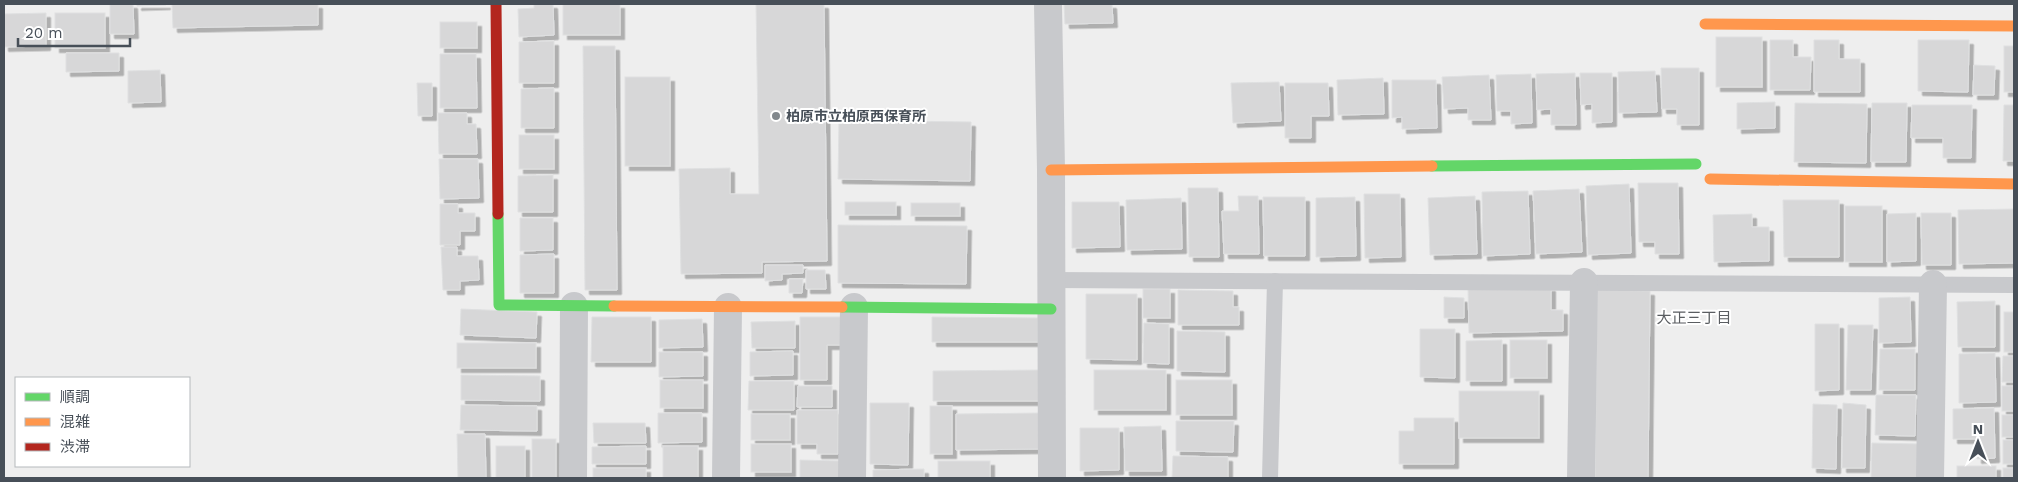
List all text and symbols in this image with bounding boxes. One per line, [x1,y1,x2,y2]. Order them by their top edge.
scale bar [18,15,130,47]
text: 20 m [25,24,63,42]
place label: 柏原市立柏原西保育所 [786,108,926,124]
marker: 柏原市立柏原西保育所 [770,110,782,122]
district label: 大正三丁目 [1656,309,1732,327]
legend [15,377,190,467]
text: 順調 [60,388,90,406]
text: 混雑 [60,413,90,431]
north arrow [1953,417,2003,467]
text: N [1973,421,1983,437]
text: 渋滞 [60,438,90,456]

